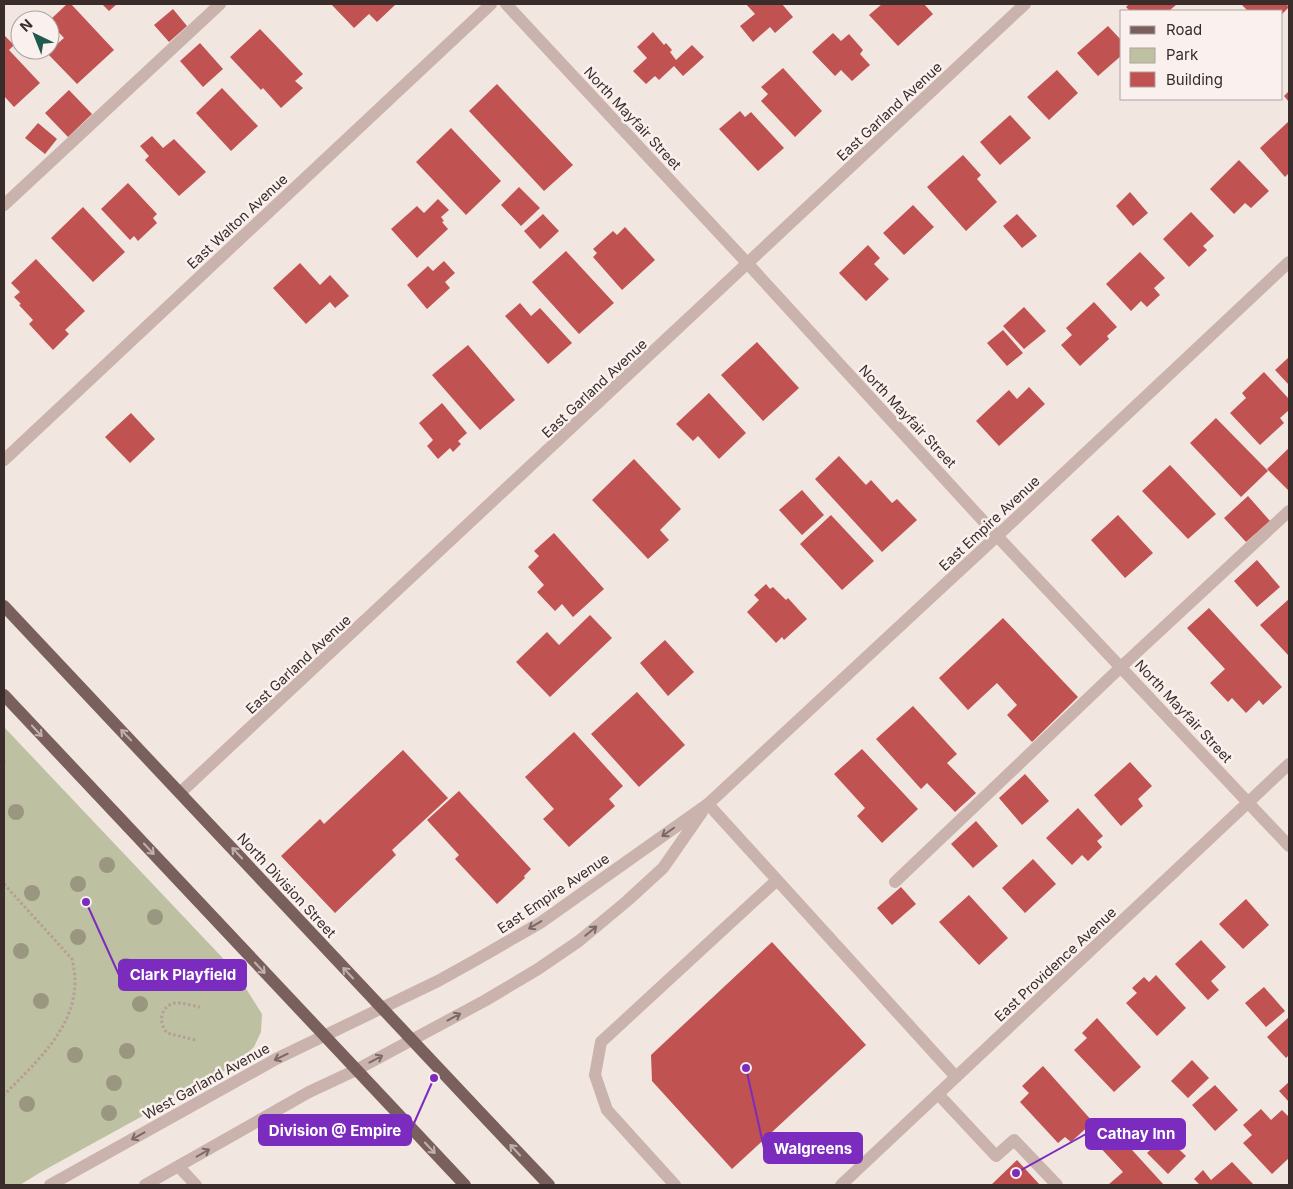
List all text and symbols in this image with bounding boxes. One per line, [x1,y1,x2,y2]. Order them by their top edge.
north arrow [10,10,60,60]
legend [1120,10,1283,100]
text: N [16,15,35,35]
text: Road [1166,20,1202,39]
text: Park [1166,45,1199,64]
street label: East Garland Avenue [833,58,945,164]
street label: North Mayfair Street [581,63,685,173]
text: Building [1166,70,1223,89]
street label: East Walton Avenue [183,170,291,272]
street label: East Garland Avenue [538,335,650,441]
street label: North Mayfair Street [856,361,960,471]
street label: East Empire Avenue [935,472,1043,574]
street label: East Garland Avenue [242,611,354,717]
street label: North Mayfair Street [1132,656,1236,766]
one-way arrow [31,724,43,737]
one-way arrow [120,729,132,741]
one-way arrow [661,827,675,837]
street label: North Division Street [234,829,340,941]
one-way arrow [143,843,155,856]
one-way arrow [232,847,243,860]
street label: East Empire Avenue [494,849,612,937]
street label: East Providence Avenue [991,903,1119,1025]
one-way arrow [529,921,543,931]
one-way arrow [585,925,598,936]
callout: Clark Playfield [119,960,246,990]
one-way arrow [254,961,266,974]
text: Clark Playfield [130,965,236,984]
one-way arrow [342,966,354,979]
one-way arrow [446,1012,461,1021]
street label: West Garland Avenue [140,1039,272,1123]
one-way arrow [273,1052,288,1062]
one-way arrow [369,1054,384,1064]
callout: Division @ Empire [259,1115,411,1145]
callout: Cathay Inn [1086,1119,1185,1149]
text: Division @ Empire [269,1121,401,1140]
text: Cathay Inn [1097,1124,1175,1143]
one-way arrow [132,1131,146,1141]
callout: Walgreens [764,1133,862,1163]
text: Walgreens [774,1139,852,1158]
one-way arrow [424,1142,436,1154]
one-way arrow [509,1144,521,1156]
one-way arrow [195,1148,210,1158]

